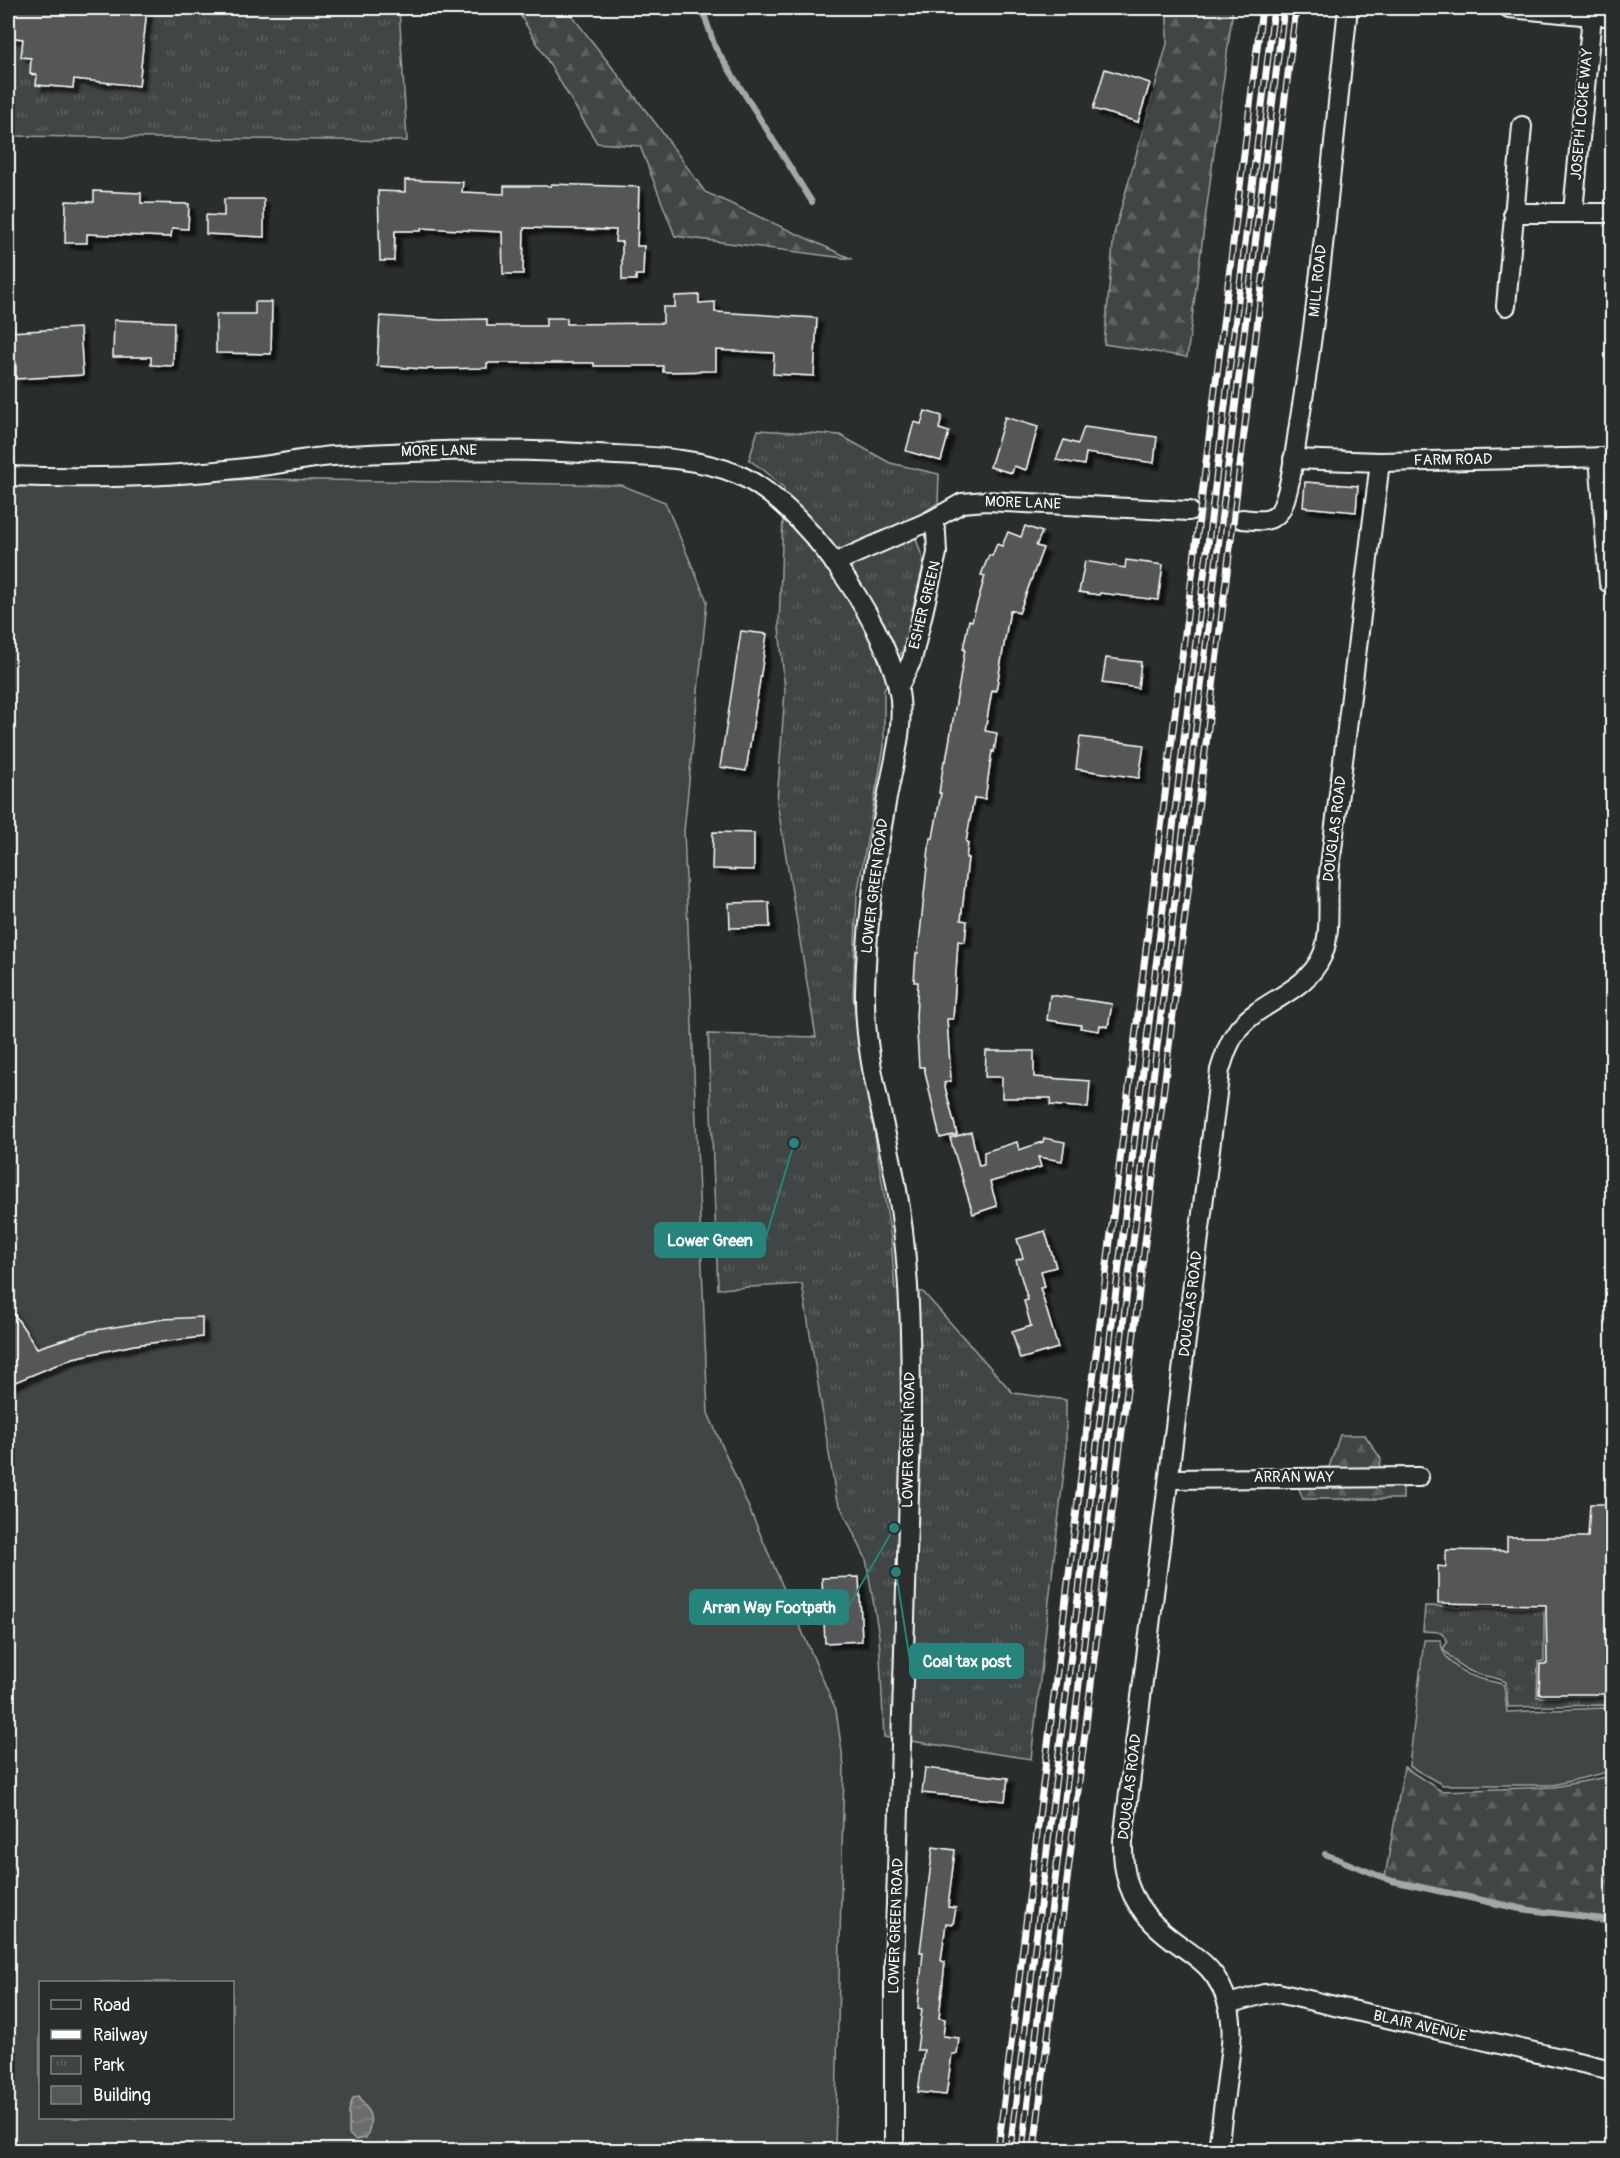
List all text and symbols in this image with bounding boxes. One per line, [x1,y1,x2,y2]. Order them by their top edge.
street label: JOSEPH LOCKE WAY [1567,47,1597,181]
street label: MILL ROAD [1305,244,1331,318]
street label: MORE LANE [401,441,477,461]
street label: FARM ROAD [1413,450,1493,470]
street label: MORE LANE [985,492,1062,514]
street label: ESHER GREEN [905,559,945,651]
street label: DOUGLAS ROAD [1319,775,1351,883]
street label: LOWER GREEN ROAD [857,817,893,955]
callout: Lower Green [655,1223,765,1257]
text: Lower Green [667,1231,753,1251]
street label: DOUGLAS ROAD [1175,1250,1207,1358]
street label: LOWER GREEN ROAD [898,1372,920,1508]
street label: ARRAN WAY [1254,1468,1335,1487]
callout: Arran Way Footpath [690,1590,848,1624]
text: Arran Way Footpath [702,1598,836,1618]
callout: Coal tax post [910,1644,1023,1678]
text: Coal tax post [923,1652,1012,1672]
street label: DOUGLAS ROAD [1114,1733,1146,1841]
street label: LOWER GREEN ROAD [884,1858,908,1994]
legend [39,1981,234,2119]
text: Road [93,1994,130,2017]
street label: BLAIR AVENUE [1371,2006,1469,2046]
text: Railway [93,2024,148,2047]
text: Park [93,2054,125,2077]
text: Building [93,2084,151,2107]

